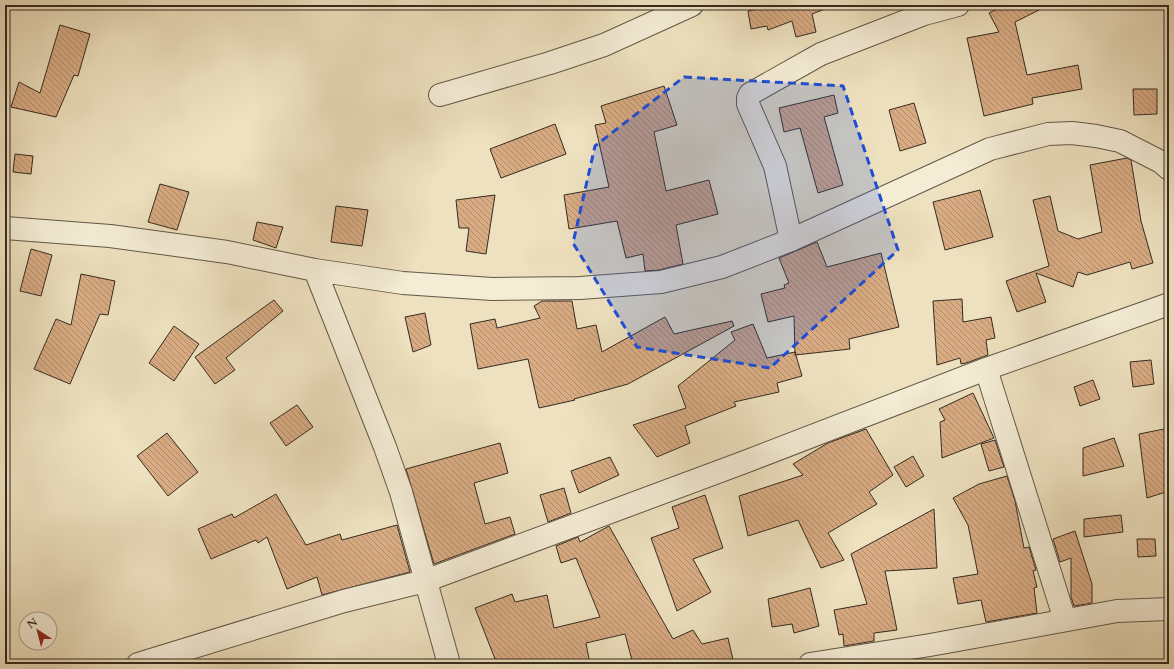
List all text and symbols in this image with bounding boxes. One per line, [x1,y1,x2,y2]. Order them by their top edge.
north arrow [18,611,58,651]
text: N [24,614,41,632]

